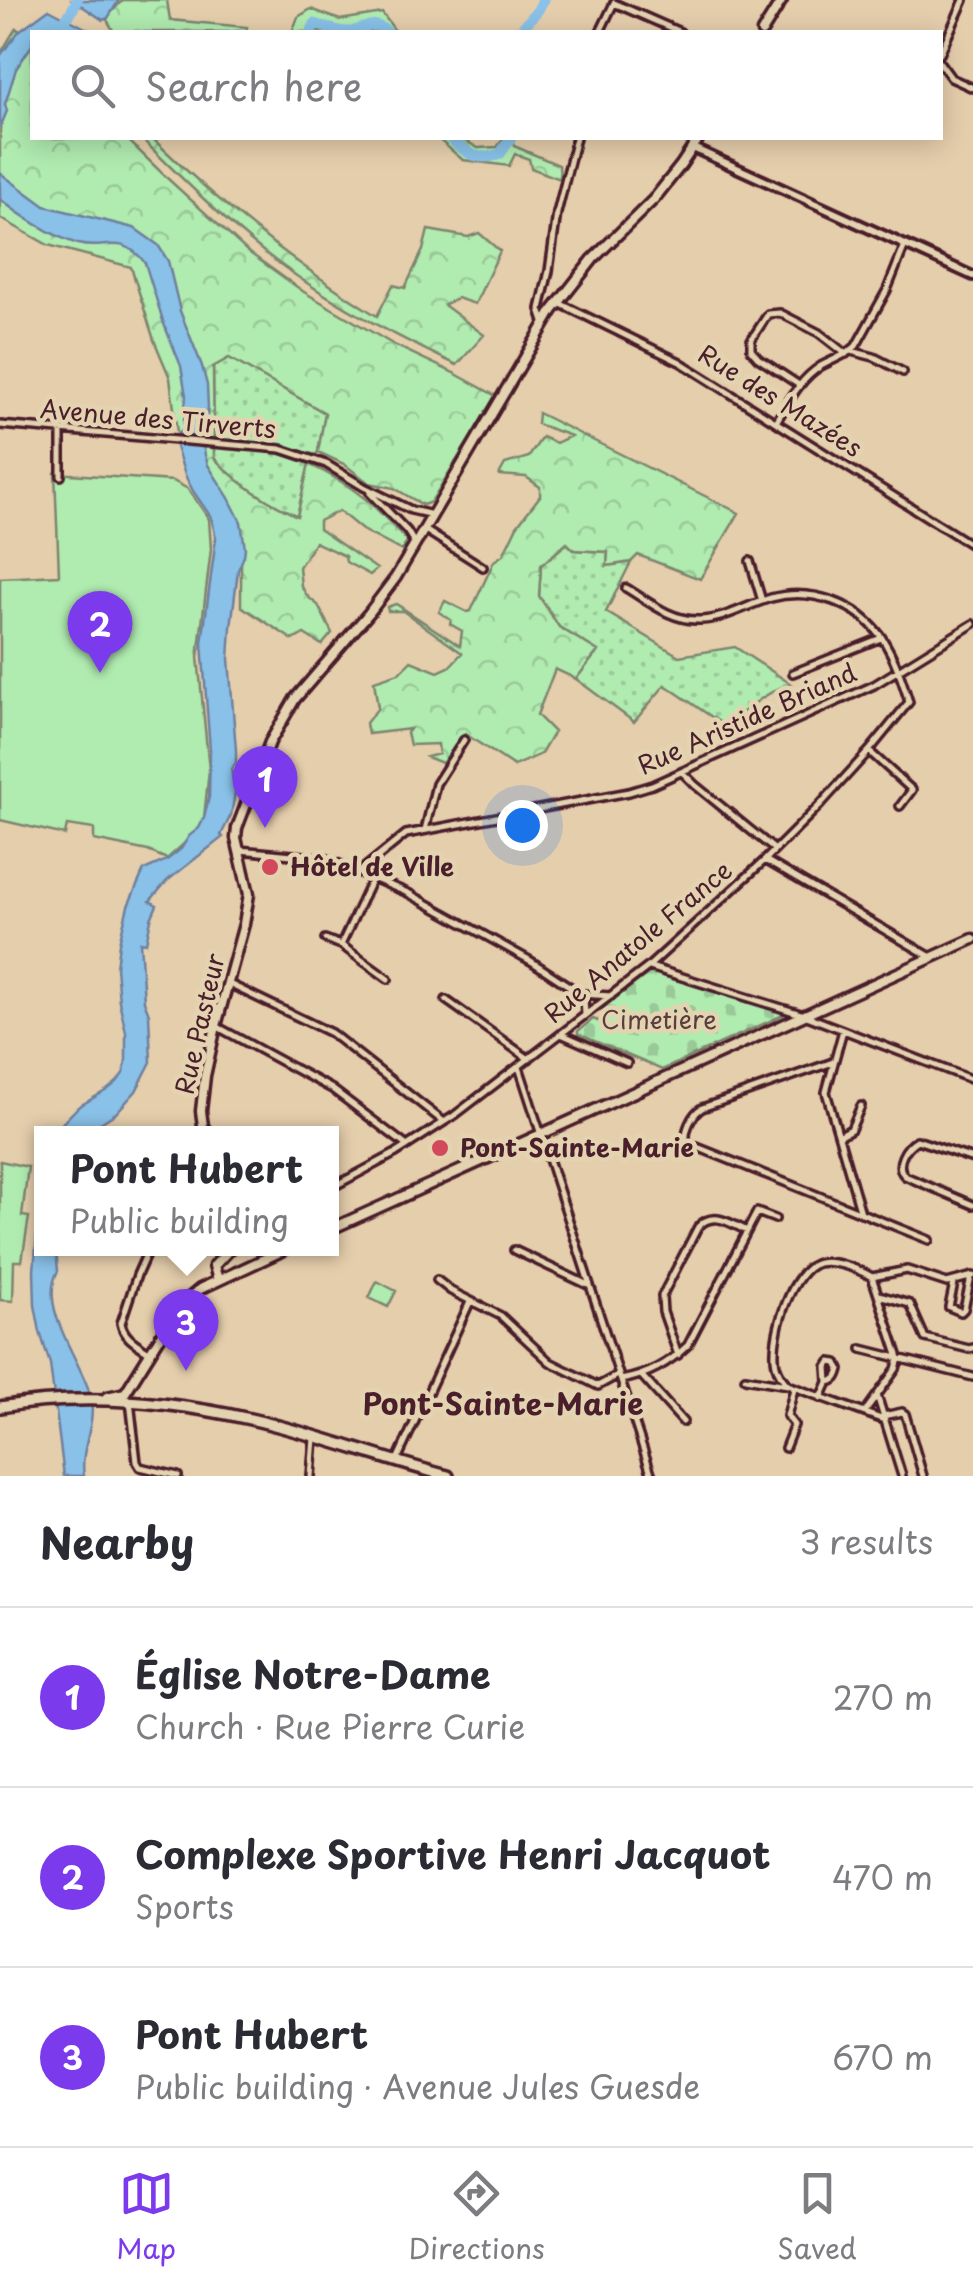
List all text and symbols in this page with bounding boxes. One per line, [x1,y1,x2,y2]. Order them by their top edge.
search box [30,30,943,140]
text: Search here [145,57,362,114]
icon: search [65,58,120,113]
street label: Rue des Mazées [691,334,870,466]
street label: Avenue des Tirverts [39,389,278,447]
pin: 2 [68,590,132,673]
street label: Rue Aristide Briand [631,653,862,783]
pin: 1 [232,746,298,828]
your location [497,800,548,851]
place label: Hôtel de Ville [290,847,454,885]
street label: Rue Anatole France [535,851,740,1031]
marker: Hôtel de Ville [259,856,281,878]
street label: Rue Pasteur [164,949,234,1098]
park label: Cimetière [601,1000,717,1038]
popup [34,1126,339,1256]
place label: Pont-Sainte-Marie [460,1128,694,1166]
marker: Pont-Sainte-Marie [429,1137,451,1159]
text: Pont Hubert [70,1139,303,1196]
text: Public building [70,1196,289,1244]
pin: 3 [154,1288,218,1371]
district label: Pont-Sainte-Marie [363,1380,643,1425]
text: Nearby [40,1510,194,1573]
text: 3 results [799,1517,933,1565]
text: Église Notre-Dame [135,1645,491,1702]
text: 1 [65,1673,80,1721]
text: 270 m [833,1673,933,1721]
text: Church · Rue Pierre Curie [135,1702,525,1750]
text: Complexe Sportive Henri Jacquot [135,1825,770,1882]
text: 2 [61,1853,84,1901]
text: 470 m [832,1853,933,1901]
text: Sports [135,1882,234,1930]
text: Pont Hubert [135,2005,368,2062]
text: 3 [62,2033,83,2081]
text: 670 m [832,2033,933,2081]
text: Public building · Avenue Jules Guesde [135,2062,700,2110]
tab: Map [116,2166,176,2269]
tab: Directions [409,2166,545,2269]
tab: Saved [777,2166,857,2269]

